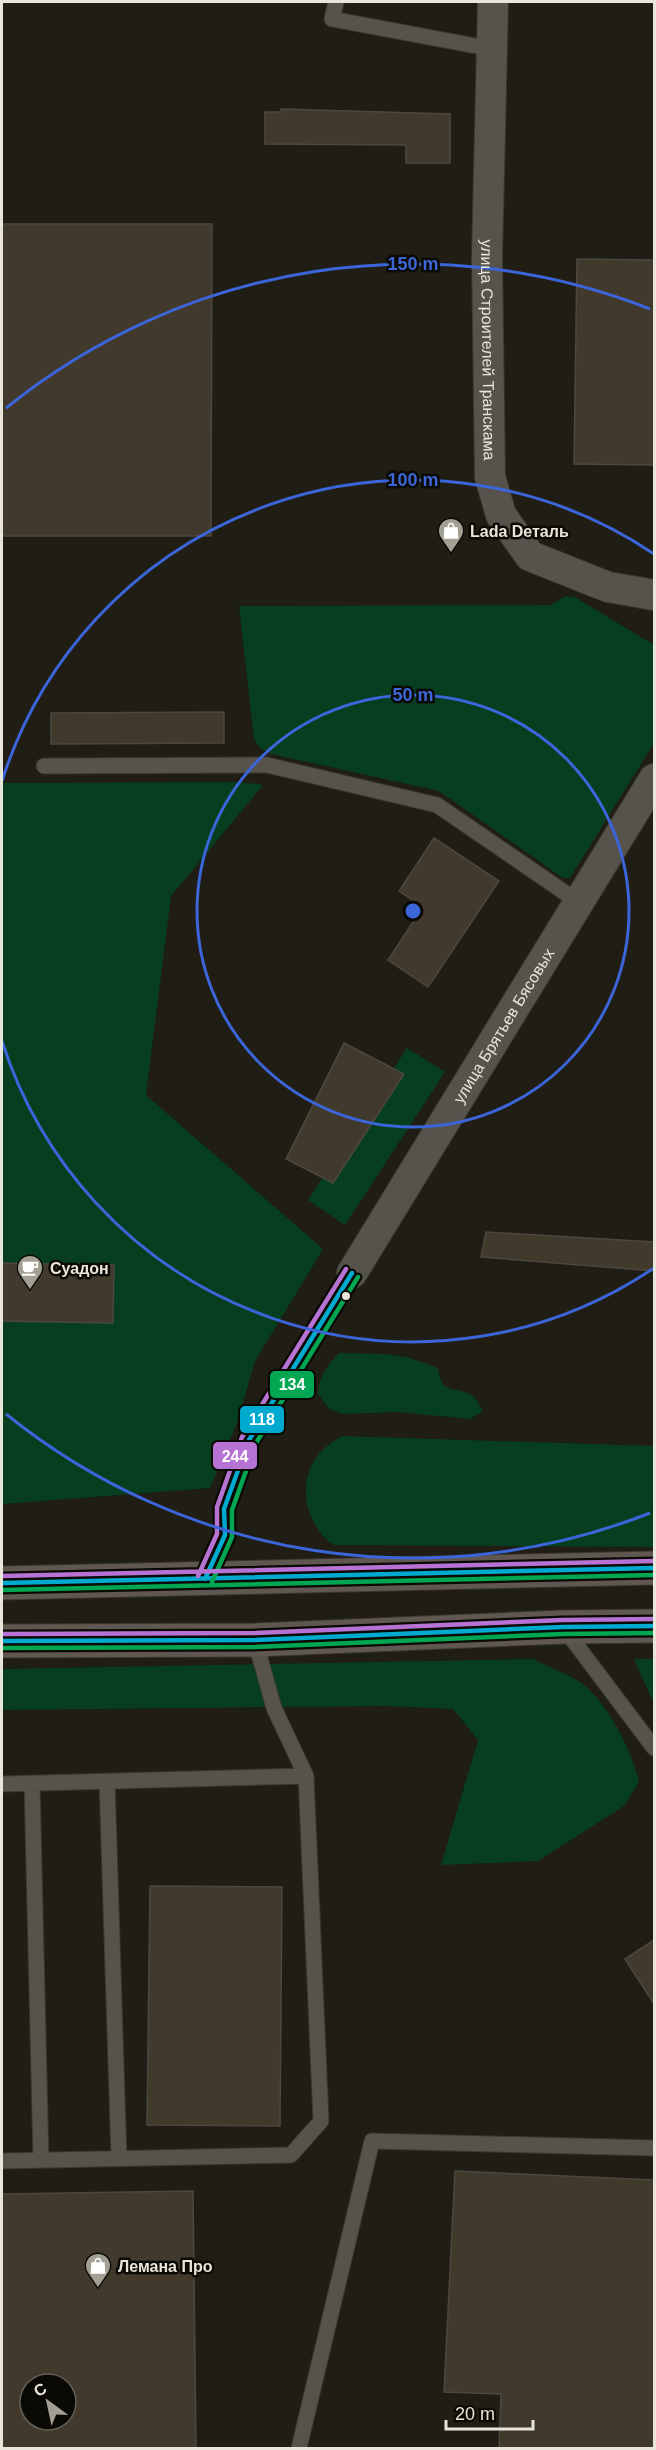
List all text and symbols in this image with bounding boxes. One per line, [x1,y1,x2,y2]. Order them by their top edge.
street label: улица Строителей Транскама [478,239,498,461]
text: 150 m [387,254,439,274]
text: 100 m [387,470,439,490]
shop icon: Lada Dеталь [436,516,466,554]
place label: Lada Dеталь [470,523,569,540]
text: 50 m [392,685,434,705]
centre of rings [403,901,423,921]
street label: улица Брятьев Бясовых [450,945,557,1106]
cafe icon: Суадон [15,1253,45,1291]
place label: Суадон [50,1260,109,1277]
unlabelled marker [340,1290,352,1302]
line badge: 134 [269,1370,315,1399]
text: 134 [279,1376,305,1393]
line badge: 118 [239,1405,285,1434]
text: 118 [249,1411,275,1428]
line badge: 244 [212,1441,258,1470]
text: 244 [222,1448,248,1465]
shop icon: Лемана Про [83,2251,113,2289]
place label: Лемана Про [118,2258,213,2275]
north arrow [18,2372,78,2432]
text: С [31,2379,50,2400]
scale bar [446,2393,533,2431]
text: 20 m [455,2404,495,2424]

